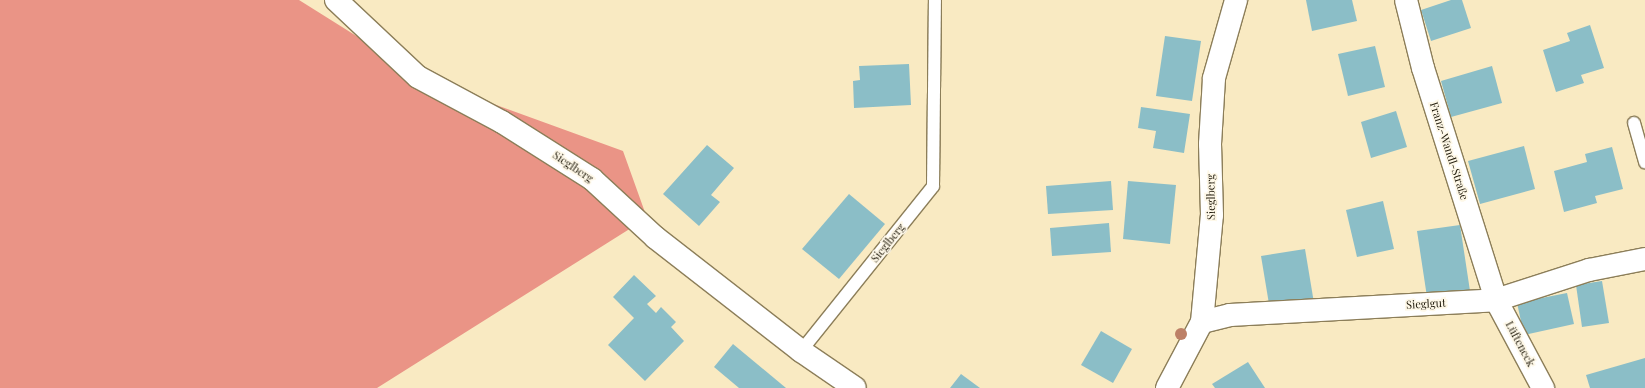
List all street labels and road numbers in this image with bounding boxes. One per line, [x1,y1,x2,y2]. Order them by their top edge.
street label: Franz-Wandl-Straße [1427,100,1471,202]
street label: Sieglberg [550,149,596,185]
street label: Sieglberg [1204,174,1218,220]
street label: Sieglberg [868,221,908,265]
street label: Sieglgut [1406,296,1446,312]
street label: Lüfteneck [1503,319,1537,369]

